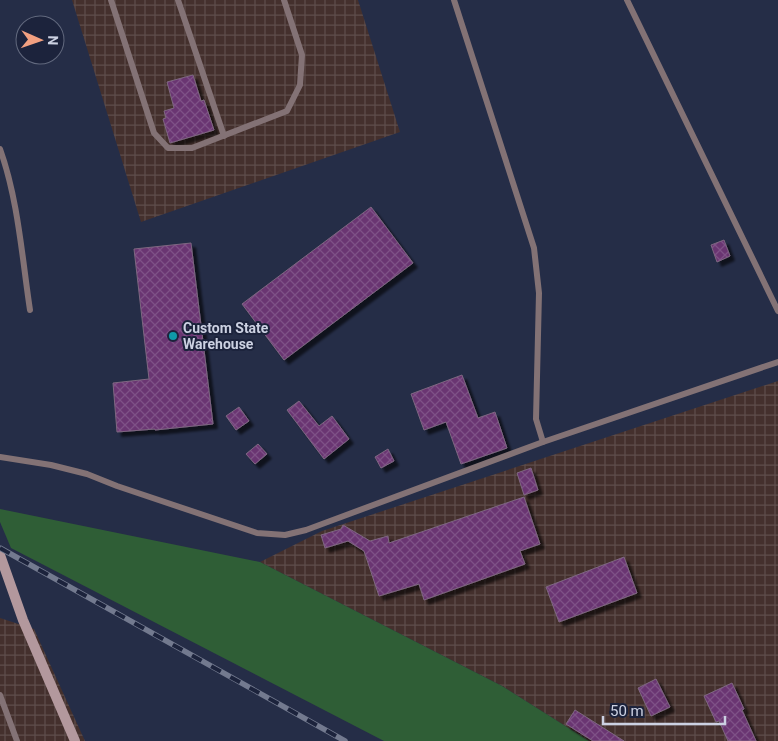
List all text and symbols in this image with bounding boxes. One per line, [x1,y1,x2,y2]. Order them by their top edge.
north arrow [15,15,65,65]
text: N [45,35,61,46]
place label: Custom State Warehouse [183,320,269,352]
marker: Custom State Warehouse [167,330,179,342]
scale bar [603,694,726,726]
text: 50 m [610,702,644,720]

